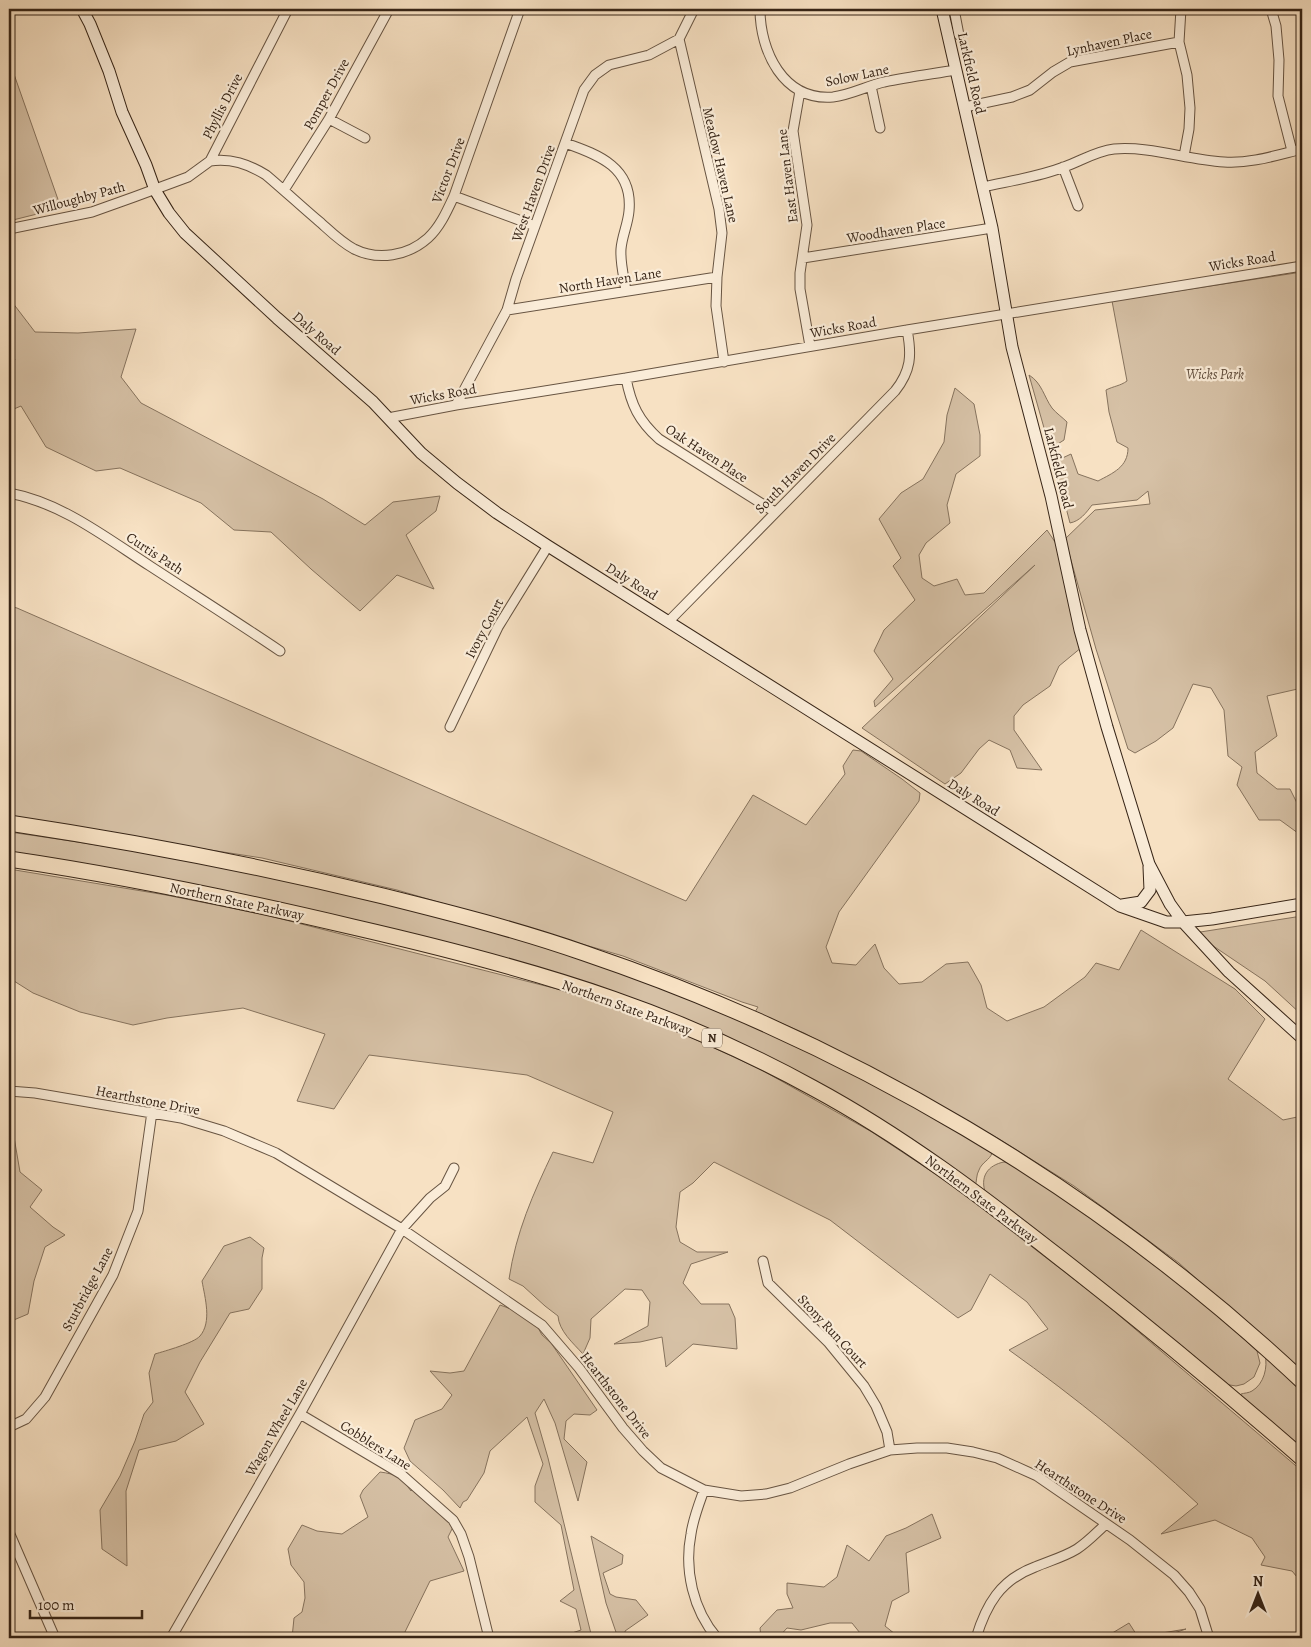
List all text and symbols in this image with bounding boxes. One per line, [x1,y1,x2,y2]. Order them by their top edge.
street label: Lynhaven Place [1065,24,1154,61]
street label: Larkfield Road [953,30,990,116]
street label: Pomper Drive [299,55,354,133]
street label: Solow Lane [824,59,891,91]
street label: Phyllis Drive [198,70,247,143]
street label: Meadow Haven Lane [698,105,743,225]
street label: East Haven Lane [772,128,803,224]
street label: Victor Drive [427,135,470,207]
street label: West Haven Drive [507,142,560,245]
street label: Willoughby Path [30,177,128,220]
street label: Woodhaven Place [844,213,947,248]
street label: Wicks Road [1207,247,1277,276]
street label: North Haven Lane [557,263,663,298]
street label: Daly Road [289,307,345,360]
street label: Wicks Road [808,312,878,343]
park label: Wicks Park [1186,365,1244,384]
street label: Wicks Road [408,379,478,410]
street label: Oak Haven Place [662,420,752,487]
street label: Larkfield Road [1039,425,1078,511]
street label: South Haven Drive [751,429,840,518]
street label: Curtis Path [122,528,187,579]
street label: Daly Road [602,558,662,605]
street label: Ivory Court [461,595,508,661]
street label: Daly Road [944,774,1004,821]
street label: Northern State Parkway [168,878,307,925]
street label: Northern State Parkway [559,975,695,1040]
road number: N [702,1028,722,1048]
street label: Hearthstone Drive [94,1081,202,1120]
street label: Northern State Parkway [921,1151,1043,1249]
street label: Sturbridge Lane [57,1244,118,1335]
street label: Stony Run Court [793,1290,872,1373]
street label: Hearthstone Drive [576,1348,656,1443]
street label: Wagon Wheel Lane [240,1375,312,1480]
street label: Cobblers Lane [336,1416,415,1475]
street label: Hearthstone Drive [1031,1455,1130,1528]
north arrow [1234,1570,1284,1620]
text: N [1253,1572,1263,1591]
scale bar [30,1587,142,1619]
text: 100 m [38,1595,75,1615]

